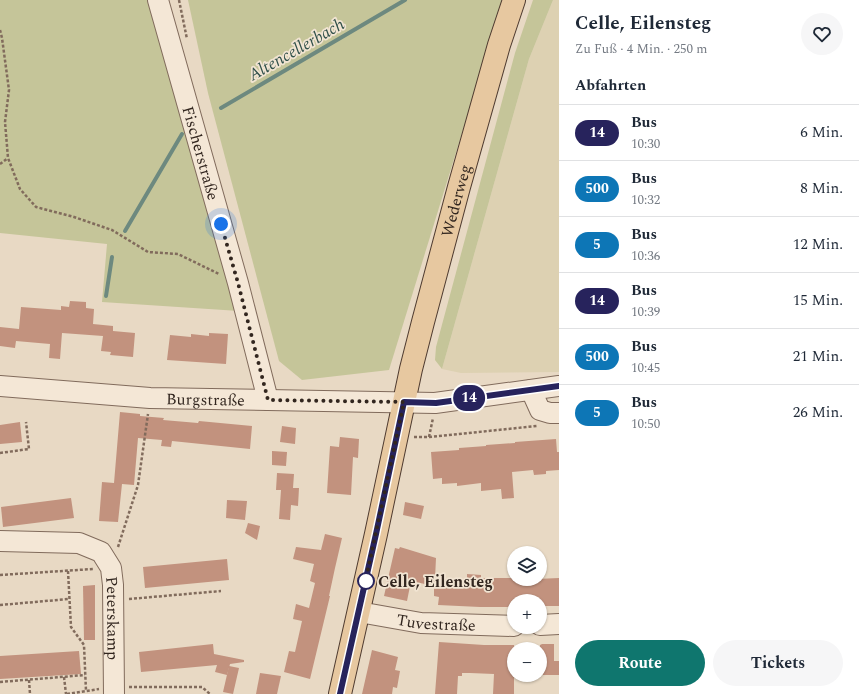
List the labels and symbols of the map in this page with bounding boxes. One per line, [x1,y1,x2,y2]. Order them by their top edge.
water label: Altencellerbach [243,12,350,88]
street label: Fischerstraße [176,103,225,203]
street label: Wederweg [435,161,478,240]
your location [211,214,231,234]
line badge: 14 [451,385,487,411]
street label: Burgstraße [166,387,245,413]
place label: Celle, Eilensteg [378,570,493,594]
marker: Celle, Eilensteg [357,572,375,590]
street label: Peterskamp [99,575,125,660]
street label: Tuvestraße [394,608,476,638]

